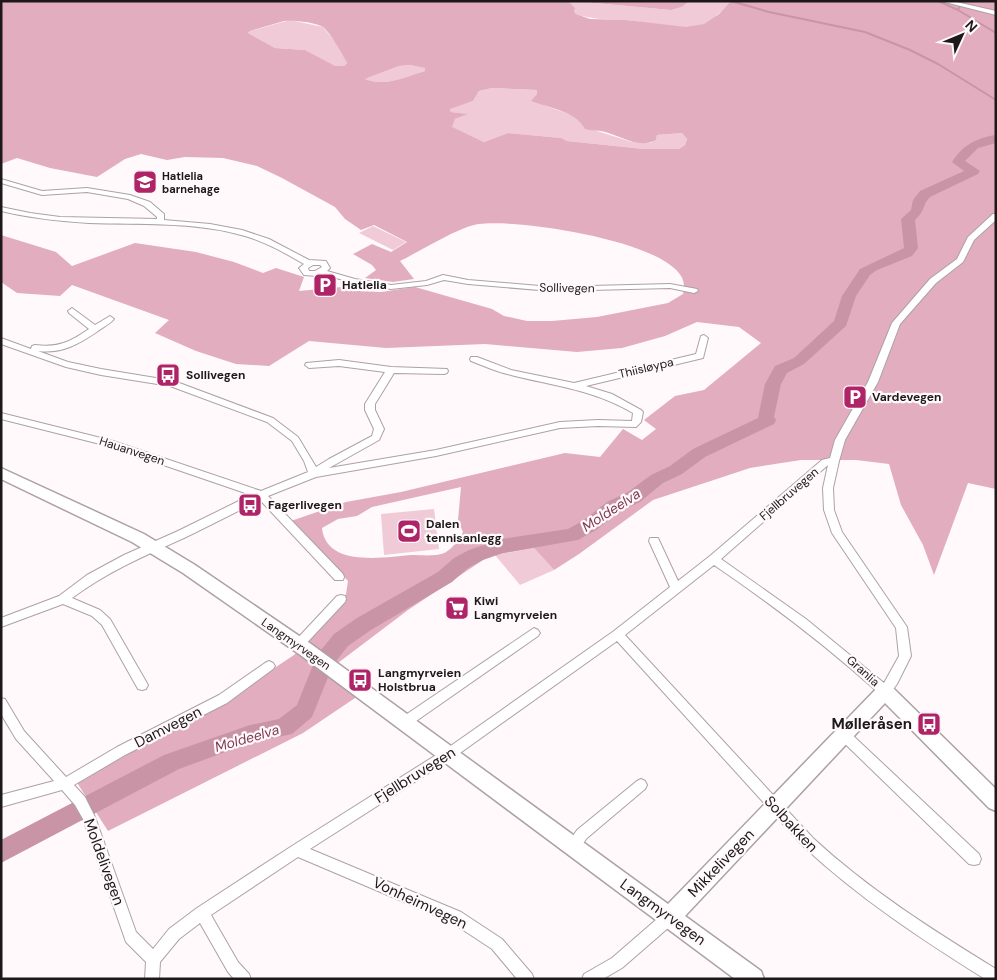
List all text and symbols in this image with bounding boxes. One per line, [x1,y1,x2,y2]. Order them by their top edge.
north arrow [937,10,987,60]
text: N [961,16,981,36]
school or university icon: Hatlelia barnehage [132,169,158,195]
place label: Hatlelia barnehage [162,169,220,196]
parking icon: Hatlelia [312,272,338,298]
place label: Hatlelia [342,277,387,293]
street label: Sollivegen [539,280,595,296]
street label: Thiisløypa [617,354,675,382]
bus stop icon: Sollivegen [155,362,181,388]
place label: Sollivegen [186,367,245,383]
parking icon: Vardevegen [842,384,868,410]
place label: Vardevegen [872,389,942,405]
street label: Hauanvegen [97,433,167,469]
street label: Fjellbruvegen [756,464,822,524]
water label: Moldeelva [578,484,644,536]
bus stop icon: Fagerlivegen [237,492,263,518]
place label: Fagerlivegen [268,497,342,513]
place label: Dalen tennisanlegg [426,516,502,546]
sports icon: Dalen tennisanlegg [396,518,422,544]
place label: Kiwi Langmyrveien [474,593,557,623]
supermarket icon: Kiwi Langmyrveien [444,595,470,621]
street label: Langmyrvegen [258,614,334,674]
street label: Granlia [843,652,883,690]
place label: Langmyrveien Holstbrua [378,665,461,695]
bus stop icon: Langmyrveien Holstbrua [347,667,373,693]
street label: Damvegen [131,702,205,752]
bus stop icon: Mølleråsen [916,711,942,737]
place label: Mølleråsen [832,714,912,734]
water label: Moldeelva [213,720,282,756]
street label: Fjellbruvegen [371,742,459,808]
street label: Solbakken [760,792,822,856]
street label: Moldelivegen [79,816,129,908]
street label: Mikkelivegen [683,825,759,901]
street label: Vonheimvegen [370,872,470,934]
street label: Langmyrvegen [616,874,710,950]

